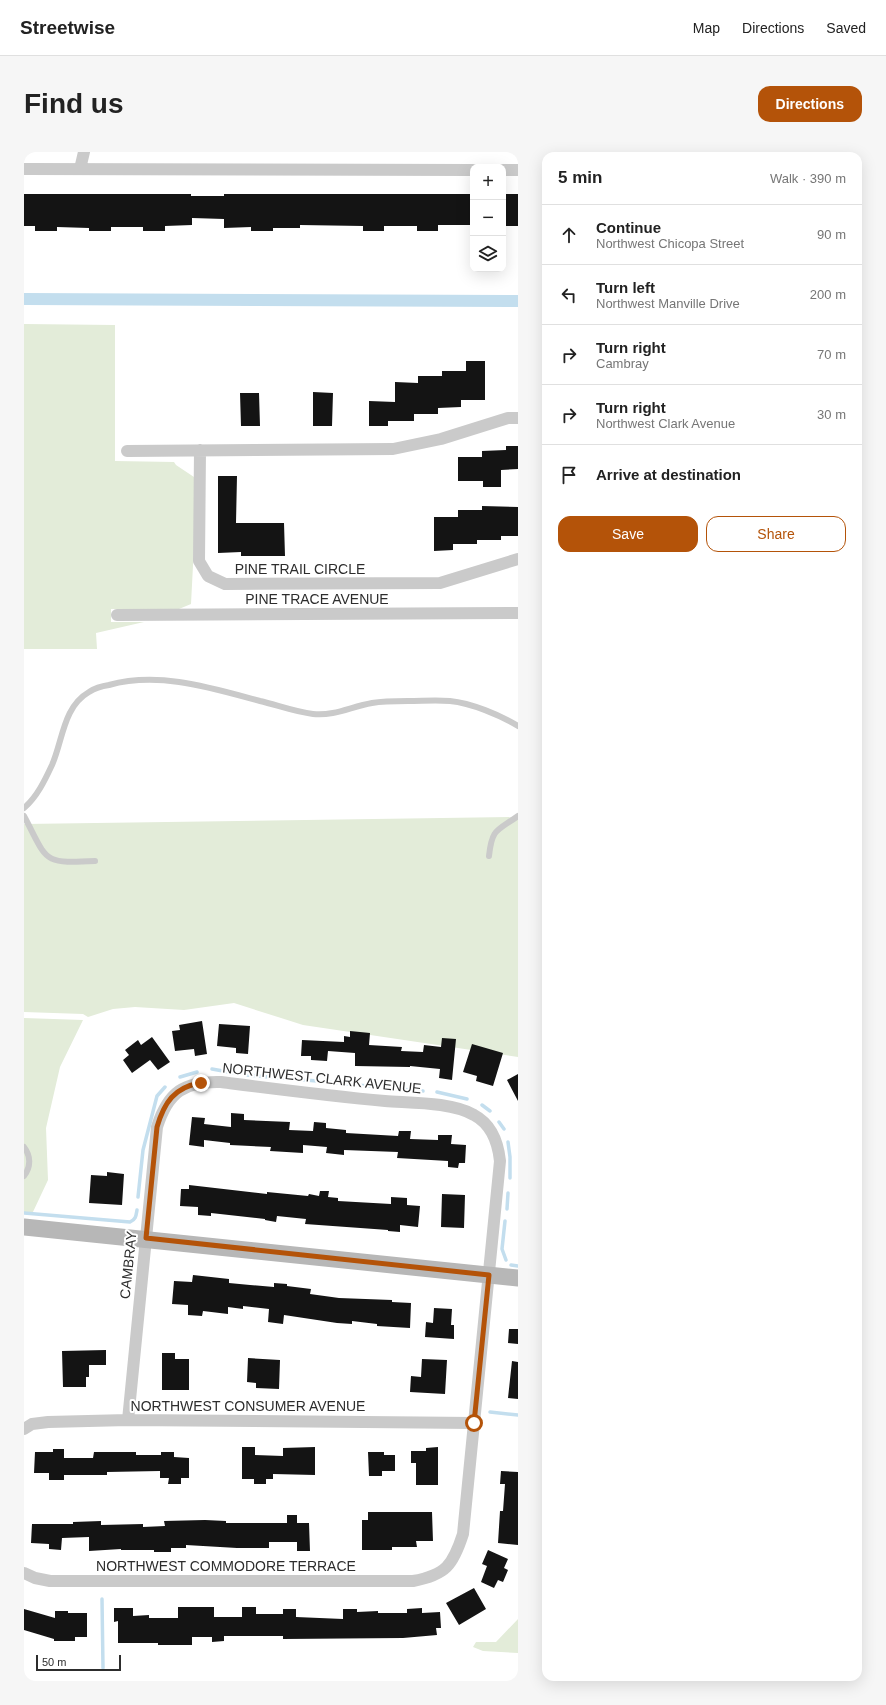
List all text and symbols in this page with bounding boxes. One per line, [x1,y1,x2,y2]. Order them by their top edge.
text: Streetwise [20,17,115,38]
text: Map [693,20,720,36]
text: Directions [742,20,804,36]
text: Saved [826,20,866,36]
button: Directions [758,86,862,122]
text: Find us [24,88,124,119]
map controls [470,164,506,272]
button: + [470,164,506,200]
text: 5 min [558,168,602,187]
text: Walk · 390 m [770,171,846,186]
button: − [470,200,506,236]
text: Continue [596,219,661,236]
icon: ahead [558,224,580,246]
text: 90 m [817,227,846,242]
button: layers [470,236,506,272]
text: Northwest Chicopa Street [596,236,744,251]
text: Turn left [596,279,655,296]
icon: left [558,284,580,306]
text: 200 m [810,287,846,302]
text: Northwest Manville Drive [596,296,740,311]
text: Turn right [596,339,666,356]
icon: right [558,344,580,366]
text: 70 m [817,347,846,362]
text: Cambray [596,356,649,371]
text: Turn right [596,399,666,416]
icon: right [558,404,580,426]
text: 30 m [817,407,846,422]
text: Northwest Clark Avenue [596,416,735,431]
icon: arrive [558,464,580,486]
text: Arrive at destination [596,466,741,483]
button: Save [558,516,698,552]
button: Share [706,516,846,552]
street label: PINE TRAIL CIRCLE [235,561,365,577]
street label: PINE TRACE AVENUE [245,591,389,607]
street label: NORTHWEST CLARK AVENUE [222,1060,422,1096]
route end [192,1074,210,1092]
street label: CAMBRAY [116,1230,140,1300]
street label: NORTHWEST CONSUMER AVENUE [131,1398,365,1414]
route start [465,1414,483,1432]
street label: NORTHWEST COMMODORE TERRACE [96,1558,356,1574]
scale bar [36,1653,121,1672]
text: 50 m [42,1656,66,1668]

